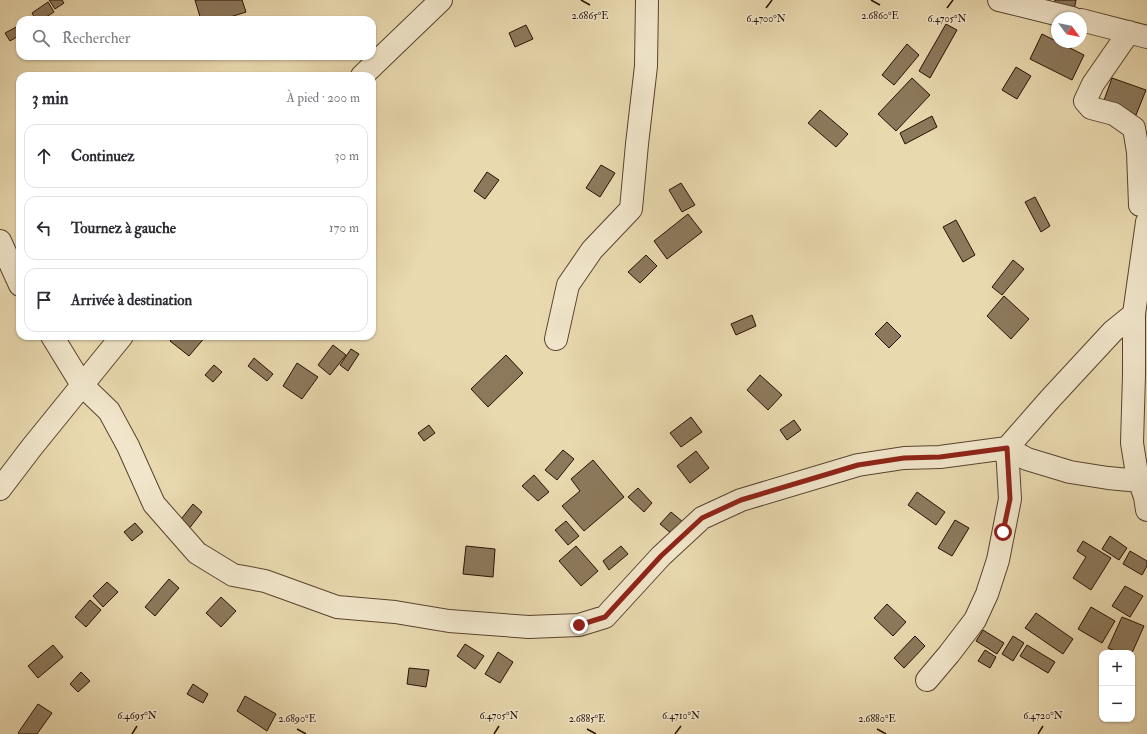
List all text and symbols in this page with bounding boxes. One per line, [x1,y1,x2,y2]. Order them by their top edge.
text: 2.6865°E [572,10,608,22]
text: 2.6860°E [861,10,899,22]
north arrow [1051,12,1087,48]
text: 6.4700°N [746,13,786,25]
text: 6.4705°N [928,13,966,25]
search box [16,16,376,60]
icon: search [30,27,52,49]
text: Rechercher [62,29,130,48]
text: 3 min [32,88,69,109]
text: À pied · 200 m [286,90,360,106]
icon: ahead [33,145,55,167]
text: Continuez [71,147,135,166]
text: 30 m [335,148,359,164]
icon: left [33,217,55,239]
text: Tournez à gauche [71,219,176,238]
text: 170 m [329,220,359,236]
icon: arrive [33,289,55,311]
text: Arrivée à destination [71,291,192,310]
route start [994,523,1012,541]
route end [570,616,588,634]
map controls [1099,650,1135,722]
button: + [1099,650,1135,686]
button: − [1099,686,1135,722]
text: 6.4695°N [117,710,157,722]
text: 6.4705°N [480,710,518,722]
text: 6.4710°N [662,710,700,722]
text: 6.4720°N [1023,710,1063,722]
text: 2.6890°E [278,713,316,725]
text: 2.6885°E [569,713,605,725]
text: 2.6880°E [858,713,896,725]

